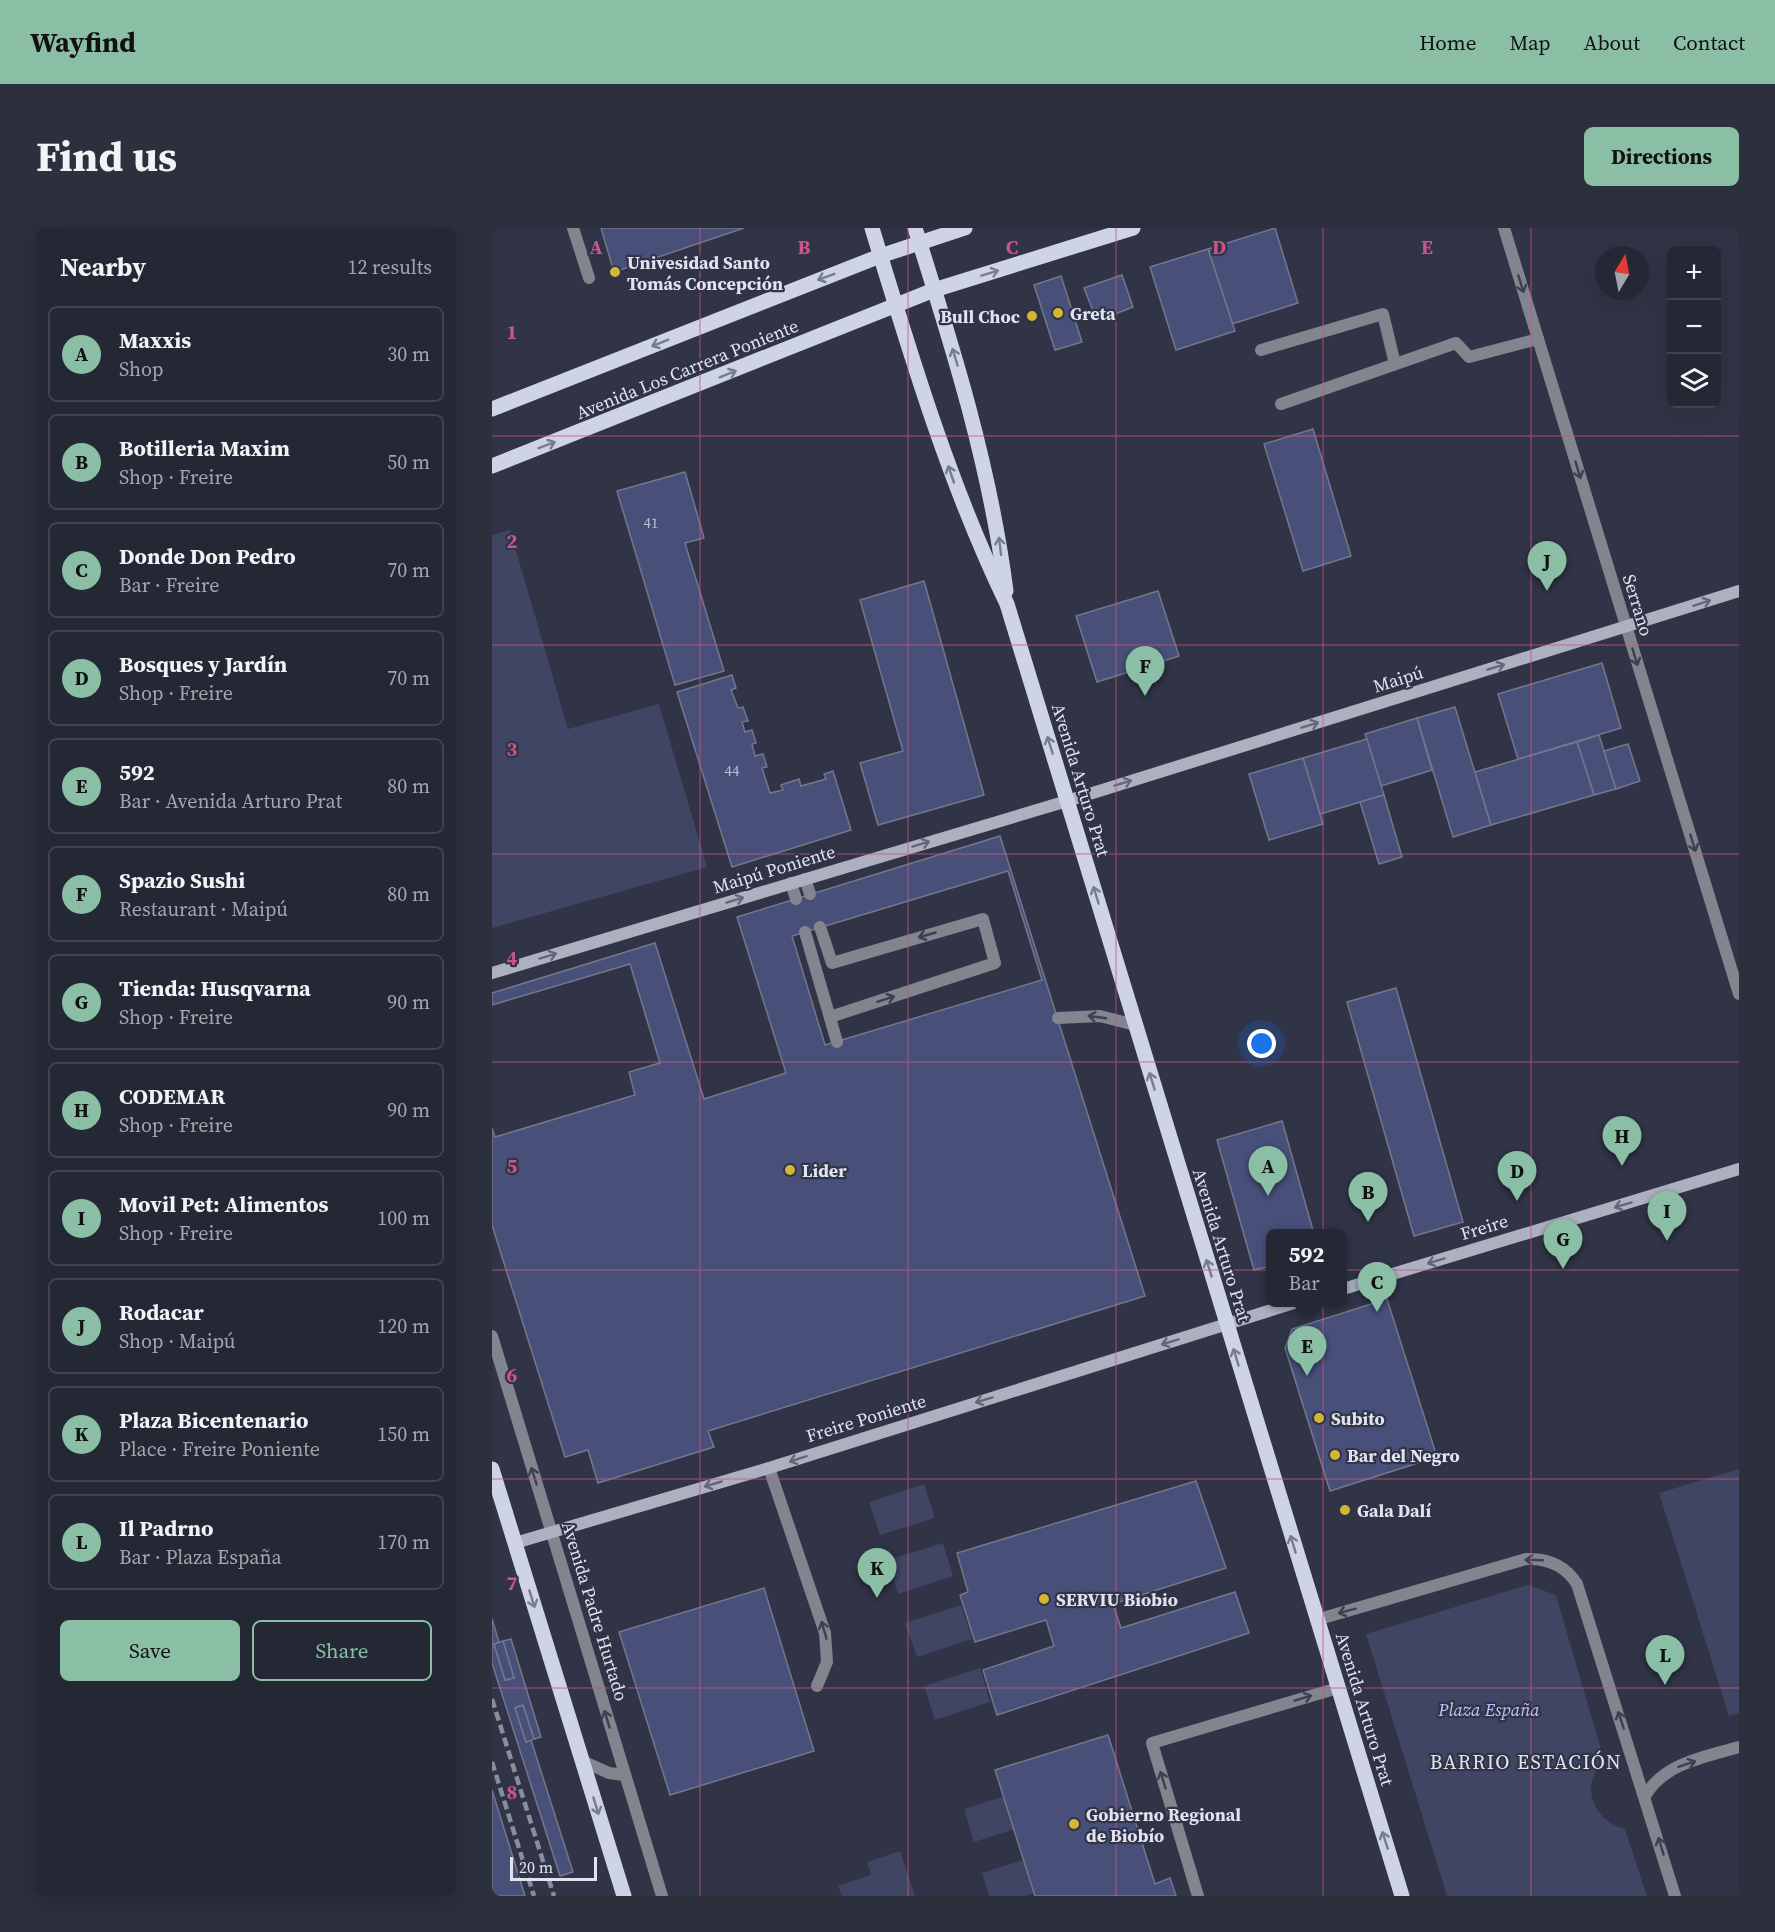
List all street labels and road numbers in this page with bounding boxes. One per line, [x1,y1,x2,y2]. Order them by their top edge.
street label: Avenida Los Carrera Poniente [572,313,802,425]
street label: Serrano [1617,571,1659,639]
street label: Maipú [1370,660,1426,698]
street label: Avenida Arturo Prat [1046,700,1116,860]
street label: Maipú Poniente [710,839,838,899]
street label: Avenida Arturo Prat [1187,1165,1257,1325]
street label: Freire [1457,1208,1511,1246]
street label: Freire Poniente [803,1388,929,1448]
street label: Avenida Padre Hurtado [556,1518,634,1704]
street label: Avenida Arturo Prat [1330,1629,1400,1789]

